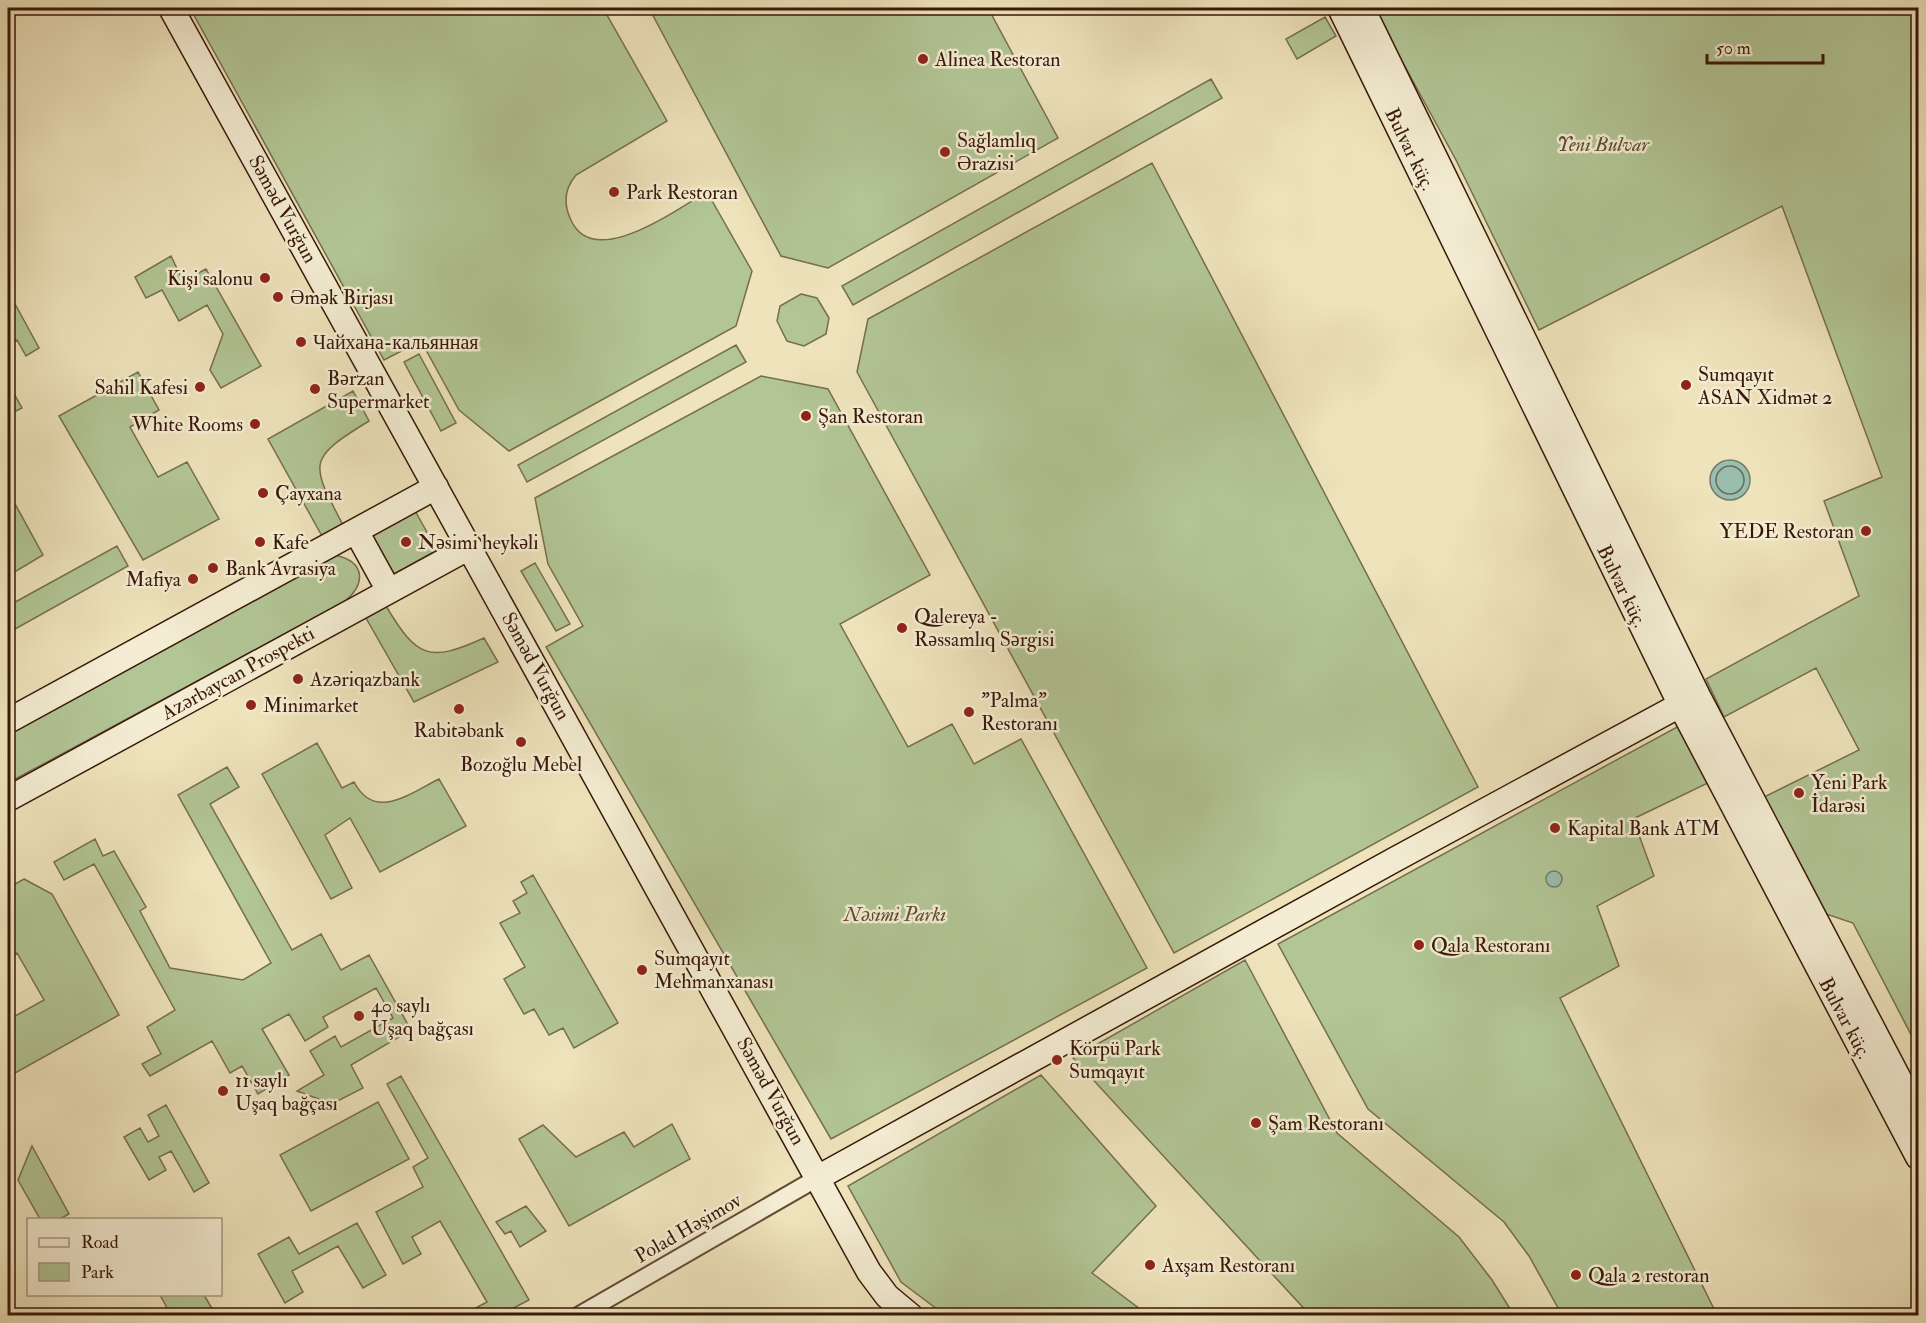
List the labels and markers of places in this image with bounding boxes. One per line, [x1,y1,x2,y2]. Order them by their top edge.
place label: Alinea Restoran [934,47,1061,72]
marker: Alinea Restoran [916,52,930,66]
place label: Sağlamlıq Ərazisi [957,128,1037,176]
marker: Sağlamlıq Ərazisi [938,145,952,159]
place label: Park Restoran [626,180,738,205]
marker: Park Restoran [607,185,621,199]
place label: Kişi salonu [167,266,253,291]
marker: Kişi salonu [258,271,272,285]
place label: Əmək Birjası [290,285,393,310]
marker: Əmək Birjası [271,290,285,304]
place label: Чайхана-кальянная [313,330,478,355]
marker: Чайхана-кальянная [294,335,308,349]
place label: Sumqayıt ASAN Xidmət 2 [1697,362,1832,410]
place label: Bərzan Supermarket [327,366,430,415]
place label: Sahil Kafesi [94,375,188,400]
marker: Sumqayıt ASAN Xidmət 2 [1679,378,1693,392]
marker: Sahil Kafesi [193,380,207,394]
marker: Bərzan Supermarket [308,382,322,396]
place label: Şan Restoran [818,404,923,429]
marker: Şan Restoran [799,409,813,423]
place label: White Rooms [131,412,243,437]
marker: White Rooms [248,417,262,431]
place label: Çayxana [275,481,343,506]
marker: Çayxana [256,486,270,500]
place label: YEDE Restoran [1720,519,1854,544]
marker: YEDE Restoran [1859,524,1873,538]
place label: Kafe [272,530,309,555]
place label: Nəsimi heykəli [418,530,539,555]
marker: Kafe [253,535,267,549]
marker: Nəsimi heykəli [399,535,413,549]
place label: Bank Avrasiya [225,556,337,581]
marker: Bank Avrasiya [206,561,220,575]
place label: Mafiya [126,567,182,592]
marker: Mafiya [186,572,200,586]
place label: Qalereya - Rəssamlıq Sərgisi [914,604,1054,652]
marker: Qalereya - Rəssamlıq Sərgisi [895,621,909,635]
place label: Azəriqazbank [309,667,421,692]
marker: Azəriqazbank [291,672,305,686]
place label: "Palma" Restoranı [981,688,1058,736]
place label: Minimarket [263,693,359,718]
marker: Minimarket [244,698,258,712]
marker: Rabitəbank [452,702,466,716]
marker: "Palma" Restoranı [962,705,976,719]
place label: Rabitəbank [414,718,505,743]
marker: Bozoğlu Mebel [514,735,528,749]
place label: Bozoğlu Mebel [460,752,582,777]
place label: Yeni Park İdarəsi [1811,770,1888,818]
marker: Yeni Park İdarəsi [1792,786,1806,800]
place label: Kapital Bank ATM [1567,816,1720,842]
marker: Kapital Bank ATM [1548,821,1562,835]
place label: Qala Restoranı [1431,933,1550,958]
marker: Qala Restoranı [1412,938,1426,952]
place label: Sumqayıt Mehmanxanası [654,946,774,994]
marker: Sumqayıt Mehmanxanası [635,963,649,977]
place label: 40 saylı Uşaq bağçası [371,993,474,1041]
marker: 40 saylı Uşaq bağçası [352,1009,366,1023]
place label: Körpü Park Sumqayıt [1069,1036,1161,1084]
marker: Körpü Park Sumqayıt [1050,1053,1064,1067]
place label: 11 saylı Uşaq bağçası [235,1068,338,1116]
marker: 11 saylı Uşaq bağçası [216,1084,230,1098]
place label: Şam Restoranı [1268,1111,1384,1136]
marker: Şam Restoranı [1249,1116,1263,1130]
place label: Axşam Restoranı [1161,1253,1295,1278]
marker: Axşam Restoranı [1143,1258,1157,1272]
place label: Qala 2 restoran [1588,1263,1710,1288]
marker: Qala 2 restoran [1569,1268,1583,1282]

